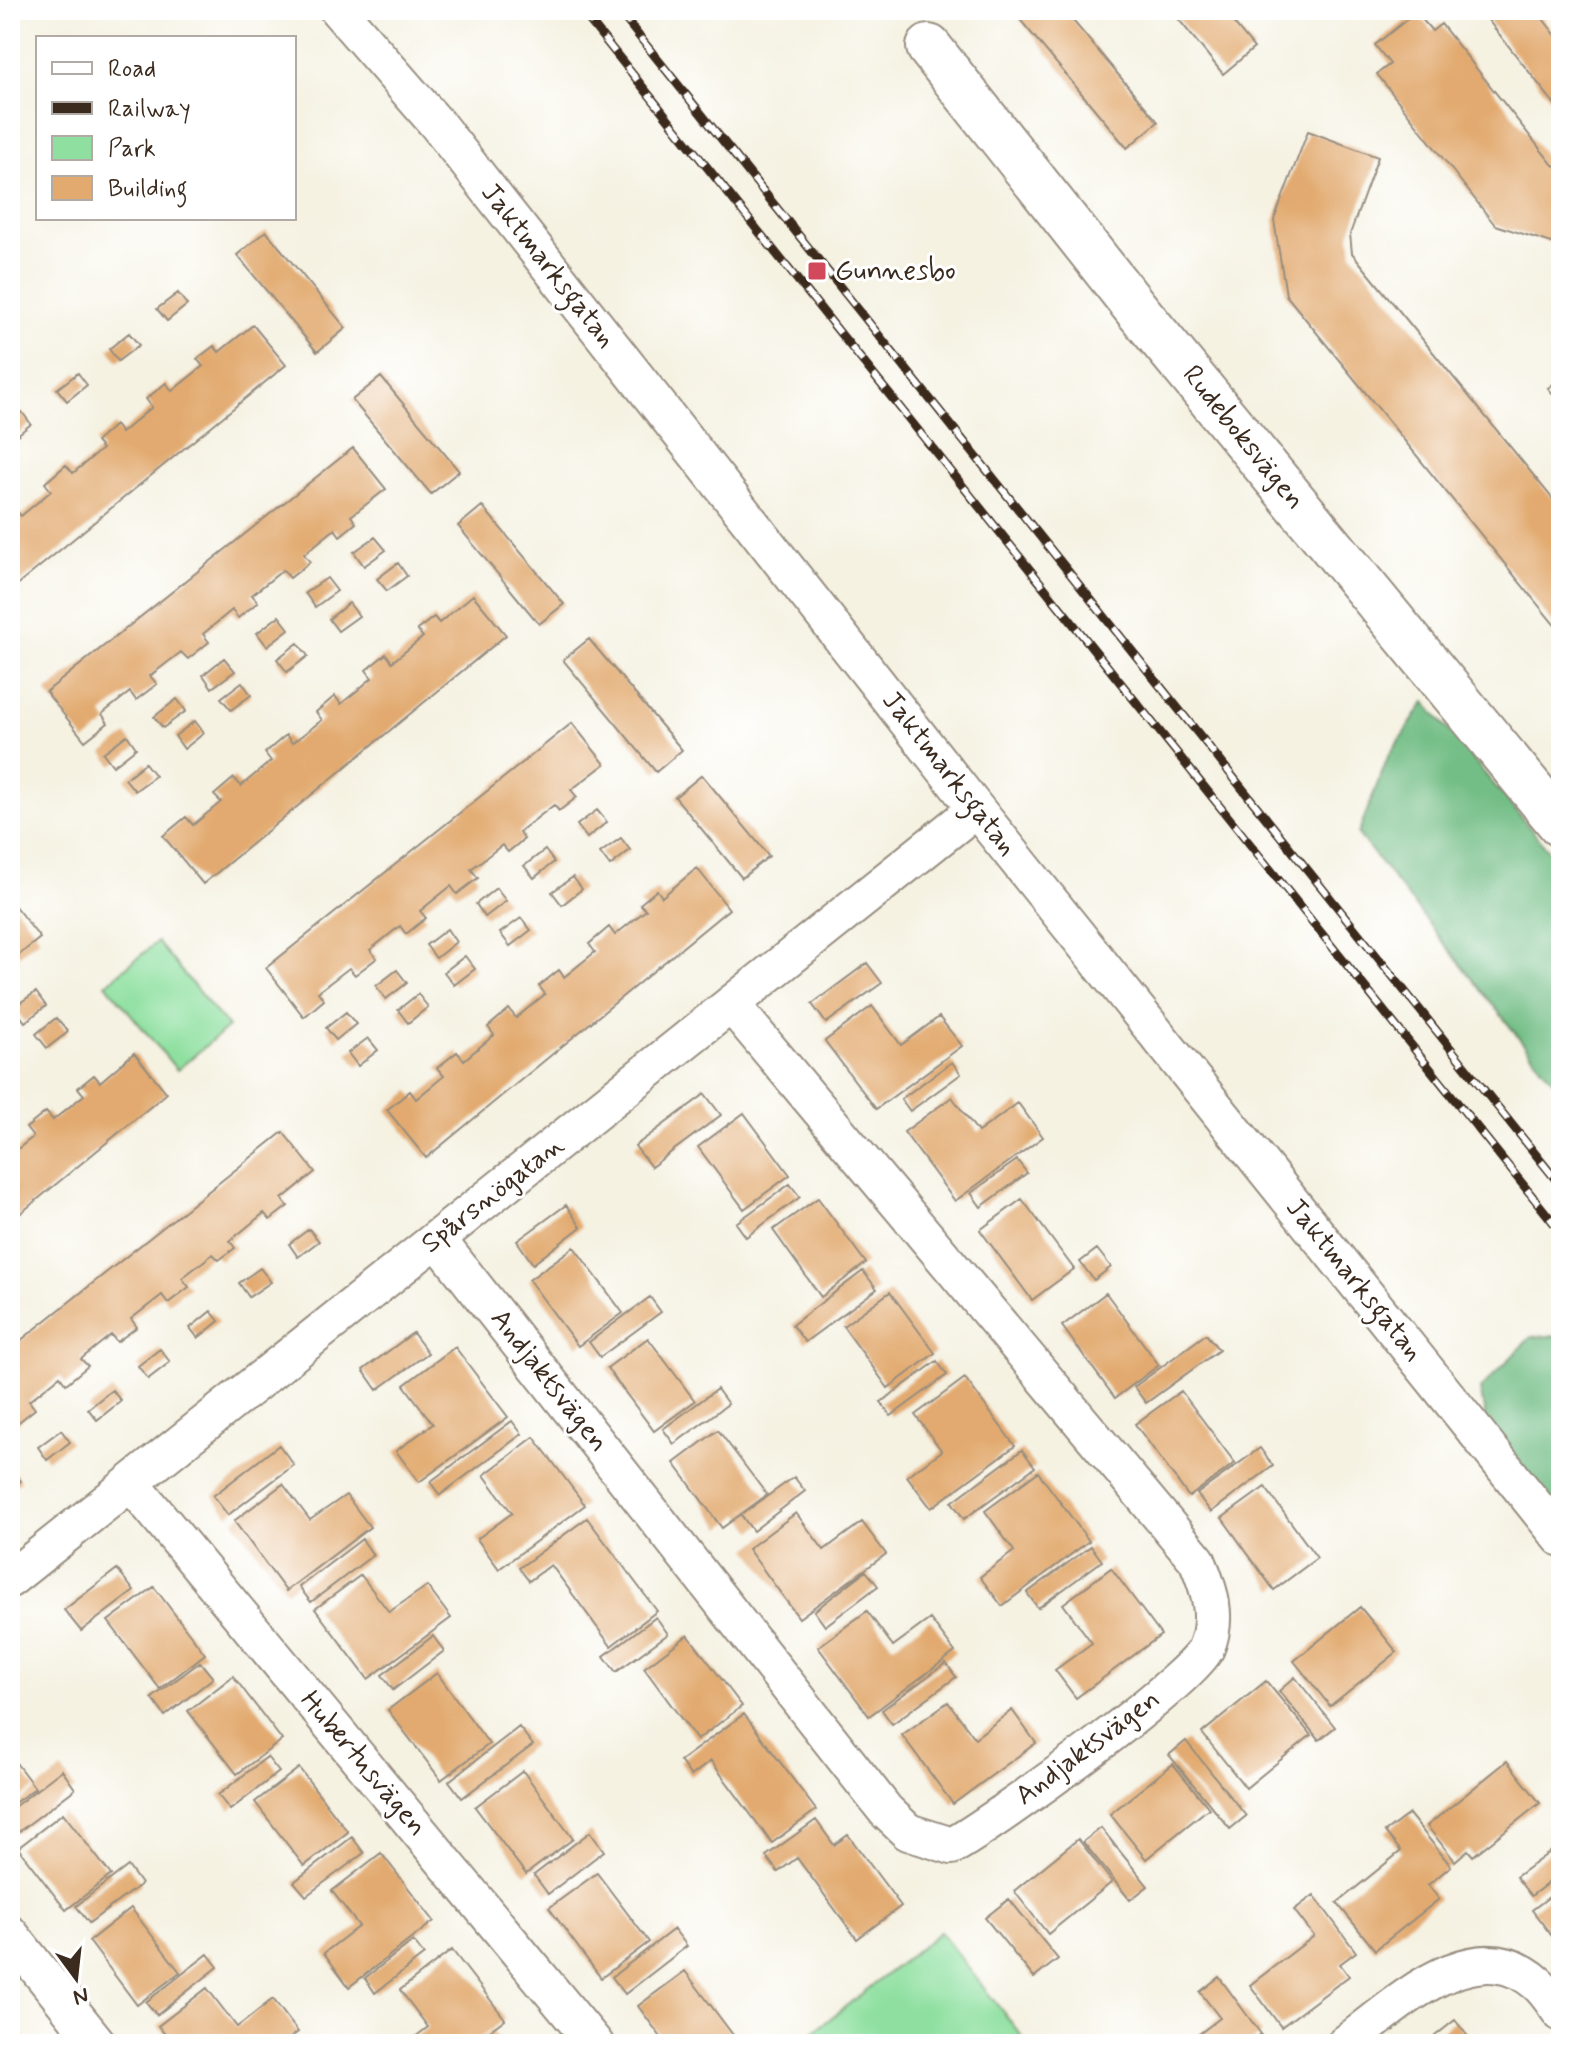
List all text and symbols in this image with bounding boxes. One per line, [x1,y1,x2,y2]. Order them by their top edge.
legend [36,36,296,220]
text: Road [108,54,156,85]
text: Railway [108,94,191,125]
text: Park [108,134,156,165]
text: Building [108,174,188,208]
street label: Jaktmarksgatan [469,176,624,358]
place label: Gunnesbo [835,253,956,290]
marker: Gunnesbo [806,260,828,282]
street label: Rudeboksvägen [1173,358,1313,518]
street label: Jaktmarksgatan [870,684,1025,866]
street label: Spårsnögatan [414,1128,572,1262]
street label: Jaktmarksgatan [1274,1191,1431,1371]
street label: Andjaktsvägen [481,1302,617,1460]
street label: Andjaktsvägen [1008,1681,1168,1815]
street label: Hubertusvägen [291,1683,435,1845]
north arrow [36,1938,116,2018]
text: N [70,1980,91,2011]

